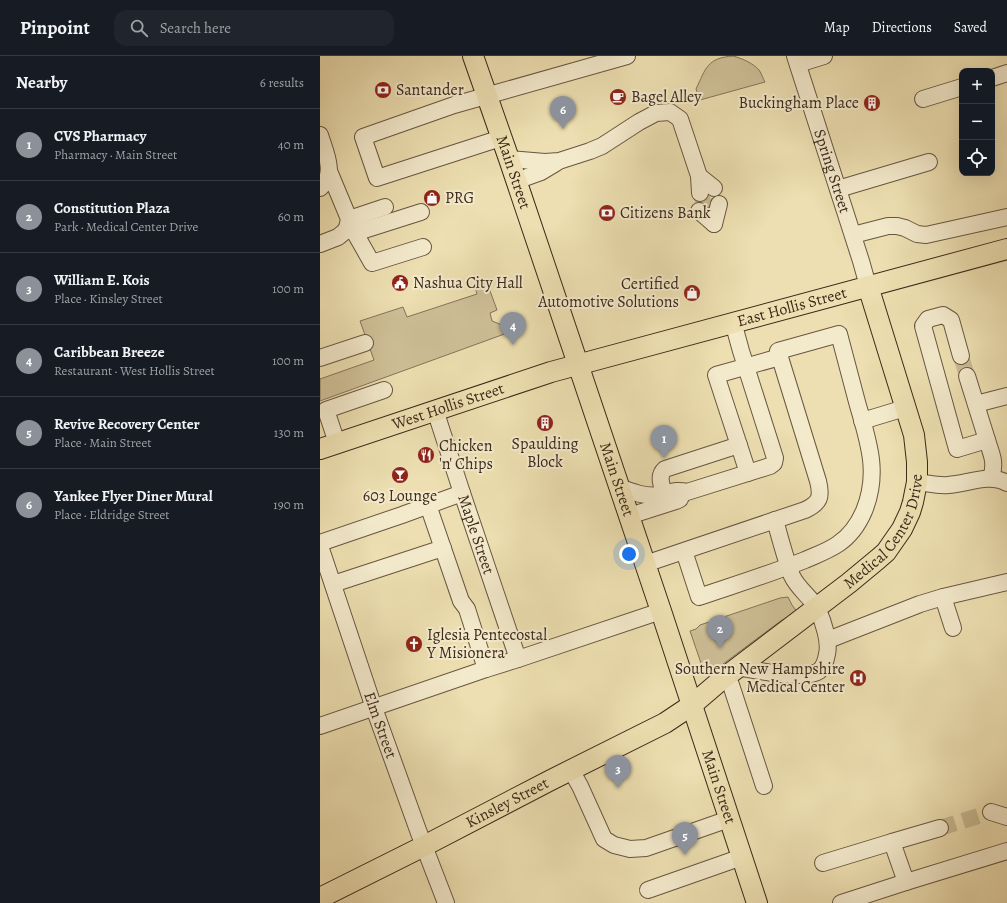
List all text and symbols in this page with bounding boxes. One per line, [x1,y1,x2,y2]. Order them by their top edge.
search box [114,10,394,46]
text: Pinpoint [20,15,90,41]
icon: search [128,17,150,39]
text: Search here [160,18,231,38]
text: Map [824,18,850,37]
text: Directions [872,18,932,37]
text: Saved [954,18,987,37]
map controls [959,68,995,176]
button: + [959,68,995,104]
text: Nearby [16,71,67,94]
text: 6 results [260,74,304,91]
place label: Santander [396,79,464,101]
bank icon: Santander [373,80,393,100]
place label: Bagel Alley [631,86,702,108]
cafe icon: Bagel Alley [608,87,628,107]
place label: Buckingham Place [738,92,859,114]
building icon: Buckingham Place [862,93,882,113]
pin: 6 [550,96,576,129]
button: − [959,104,995,140]
text: CVS Pharmacy [54,126,147,146]
street label: Spring Street [808,126,856,216]
street label: Main Street [491,132,536,212]
text: 1 [27,136,31,153]
text: 40 m [278,136,304,153]
button: locate [959,140,995,176]
text: Pharmacy · Main Street [54,146,177,163]
place label: PRG [445,187,474,209]
shop icon: PRG [422,188,442,208]
text: Constitution Plaza [54,198,170,218]
place label: Citizens Bank [620,202,711,224]
bank icon: Citizens Bank [597,203,617,223]
text: 2 [26,208,32,225]
text: 60 m [278,208,304,225]
text: Park · Medical Center Drive [54,218,198,235]
text: William E. Kois [54,270,150,290]
place label: Nashua City Hall [413,272,523,294]
public building icon: Nashua City Hall [390,273,410,293]
place label: Certified Automotive Solutions [537,273,679,313]
text: 3 [26,280,32,297]
text: 100 m [272,280,304,297]
street label: East Hollis Street [735,282,849,332]
shop icon: Certified Automotive Solutions [682,283,702,303]
text: Place · Kinsley Street [54,290,163,307]
pin: 4 [500,312,526,345]
text: Caribbean Breeze [54,342,165,362]
text: 4 [26,352,32,369]
text: 100 m [272,352,304,369]
text: Restaurant · West Hollis Street [54,362,215,379]
street label: West Hollis Street [388,377,507,436]
building icon: Spaulding Block [535,413,555,433]
text: Revive Recovery Center [54,414,200,434]
text: 5 [26,424,32,441]
text: 130 m [274,424,304,441]
pin: 1 [651,425,677,458]
place label: Spaulding Block [512,433,578,473]
text: Place · Main Street [54,434,152,451]
place label: Chicken 'n' Chips [439,435,493,475]
street label: Main Street [594,439,639,519]
restaurant icon: Chicken 'n' Chips [416,445,436,465]
bar icon: 603 Lounge [390,465,410,485]
street label: Medical Center Drive [839,474,928,594]
place label: 603 Lounge [363,485,437,507]
text: Yankee Flyer Diner Mural [54,486,213,506]
street label: Maple Street [452,492,500,577]
text: 6 [26,496,32,513]
text: 190 m [273,496,304,513]
text: Place · Eldridge Street [54,506,170,523]
your location [619,544,639,564]
pin: 2 [707,615,733,648]
place label: Iglesia Pentecostal Y Misionera [426,624,547,664]
church icon: Iglesia Pentecostal Y Misionera [404,634,424,654]
place label: Southern New Hampshire Medical Center [675,658,845,698]
hospital icon: Southern New Hampshire Medical Center [848,668,868,688]
street label: Elm Street [358,689,402,761]
street label: Main Street [696,747,741,827]
pin: 3 [605,755,631,788]
street label: Kinsley Street [462,772,552,833]
pin: 5 [672,822,698,855]

